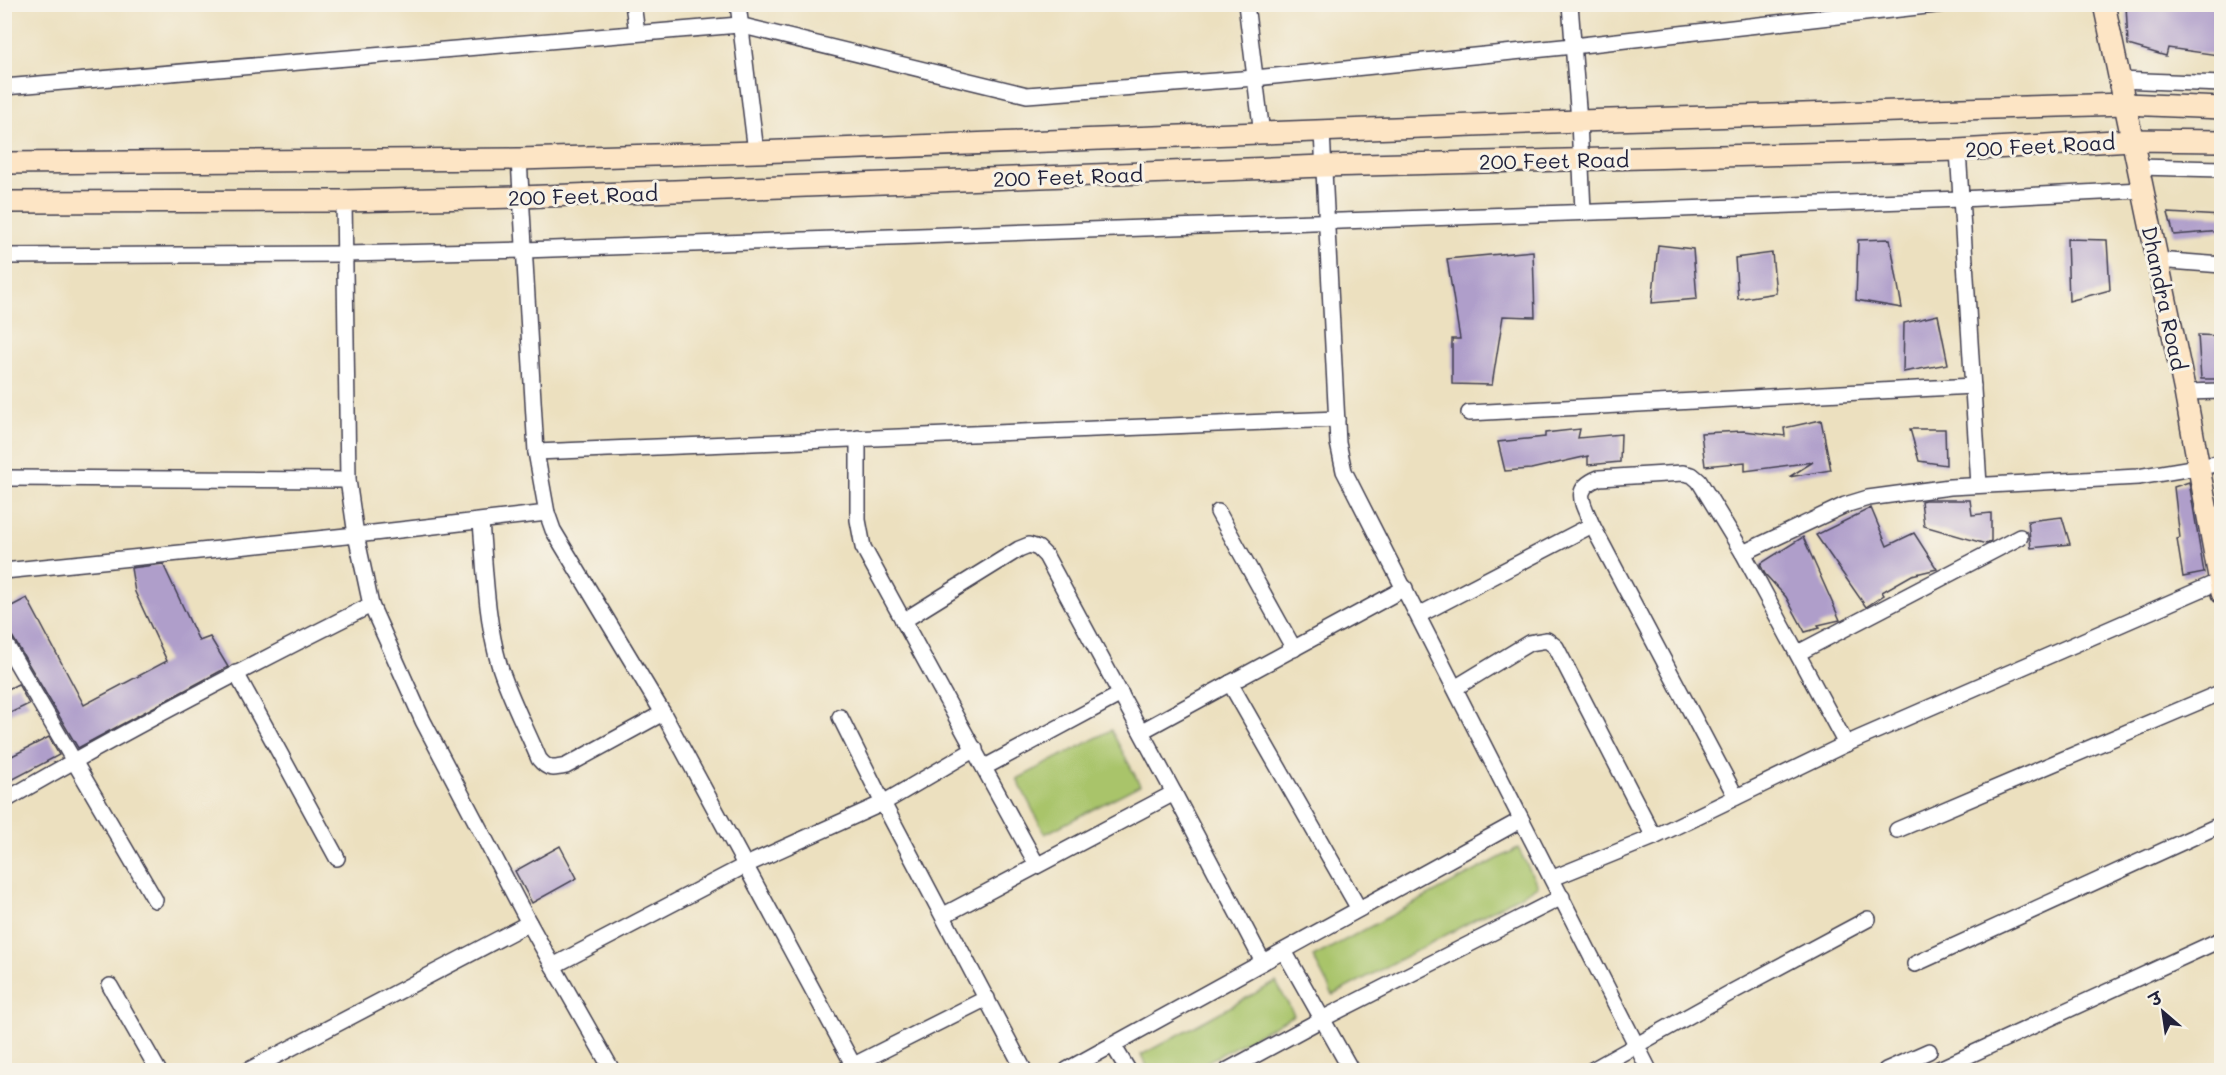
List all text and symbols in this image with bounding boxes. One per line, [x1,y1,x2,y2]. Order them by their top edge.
street label: 200 Feet Road [1964,128,2116,162]
street label: 200 Feet Road [1479,145,1629,175]
street label: 200 Feet Road [992,160,1144,192]
street label: 200 Feet Road [507,179,659,211]
street label: Dhandra Road [2137,223,2193,373]
north arrow [2133,982,2193,1042]
text: उ [2144,986,2166,1011]

